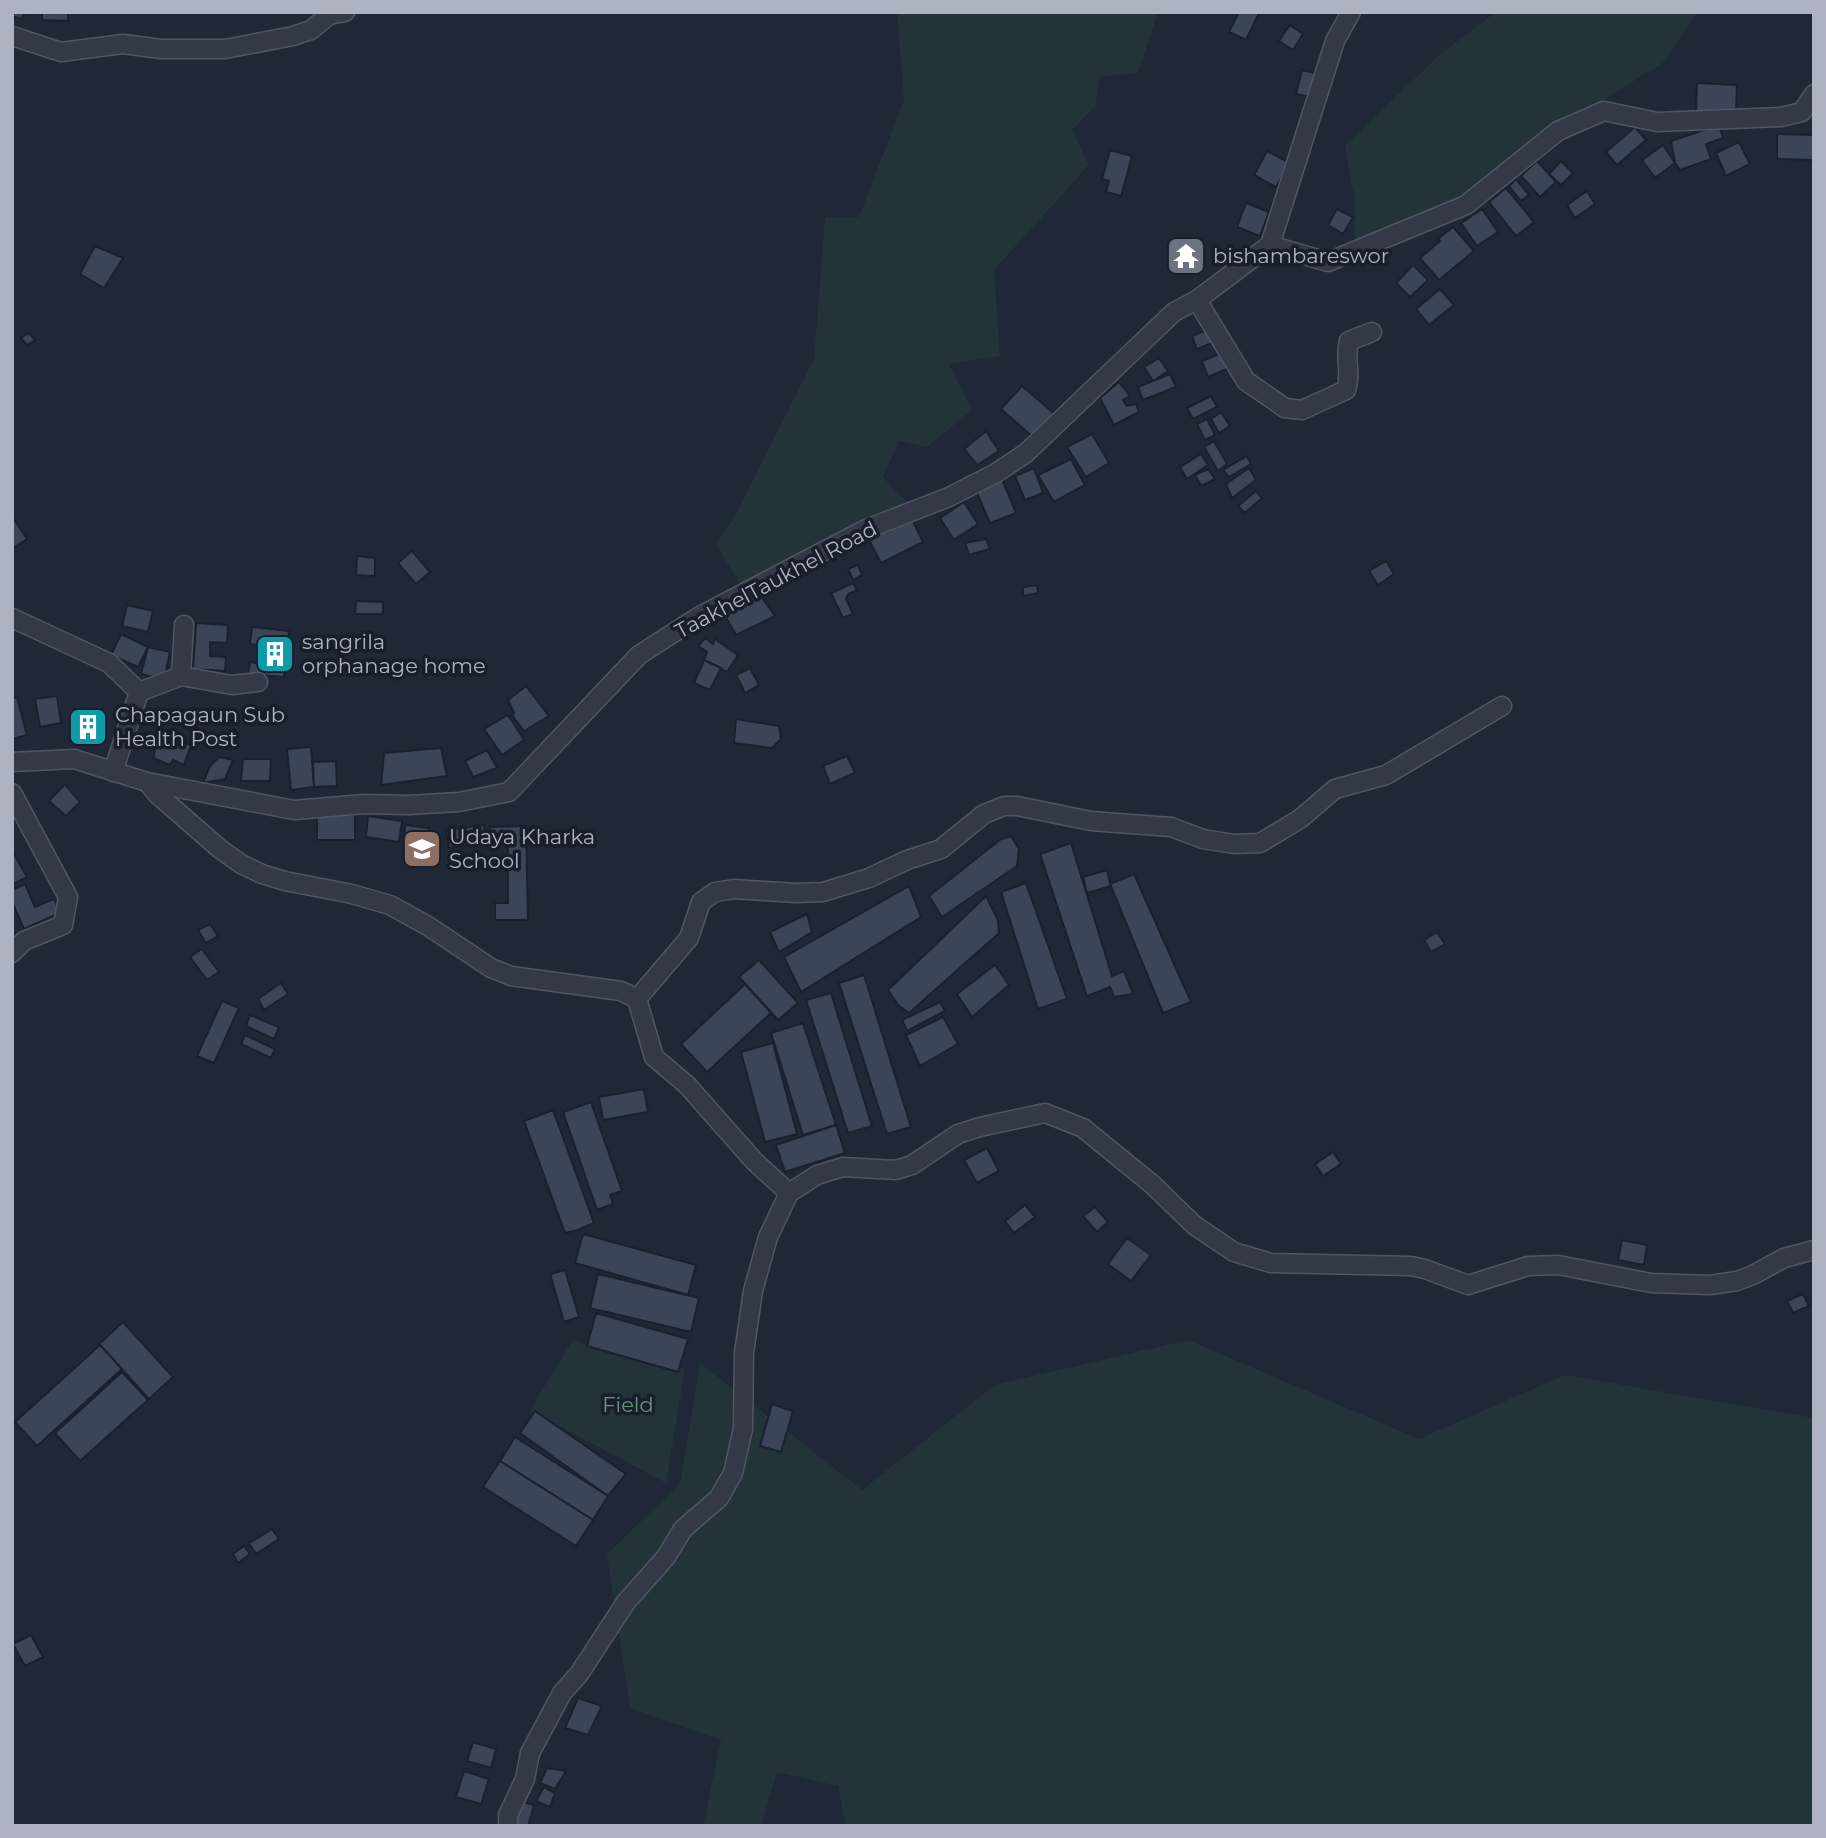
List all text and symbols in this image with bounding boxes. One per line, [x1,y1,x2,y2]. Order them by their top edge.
temple icon: bishambareswor [1165,235,1207,277]
place label: bishambareswor [1213,243,1389,268]
street label: TaakhelTaukhel Road [671,516,881,643]
place label: sangrila orphanage home [302,629,486,678]
building icon: sangrila orphanage home [254,633,296,675]
place label: Chapagaun Sub Health Post [115,702,285,751]
building icon: Chapagaun Sub Health Post [67,706,109,748]
place label: Udaya Kharka School [449,824,595,873]
school or university icon: Udaya Kharka School [401,828,443,870]
park label: Field [602,1392,654,1417]

